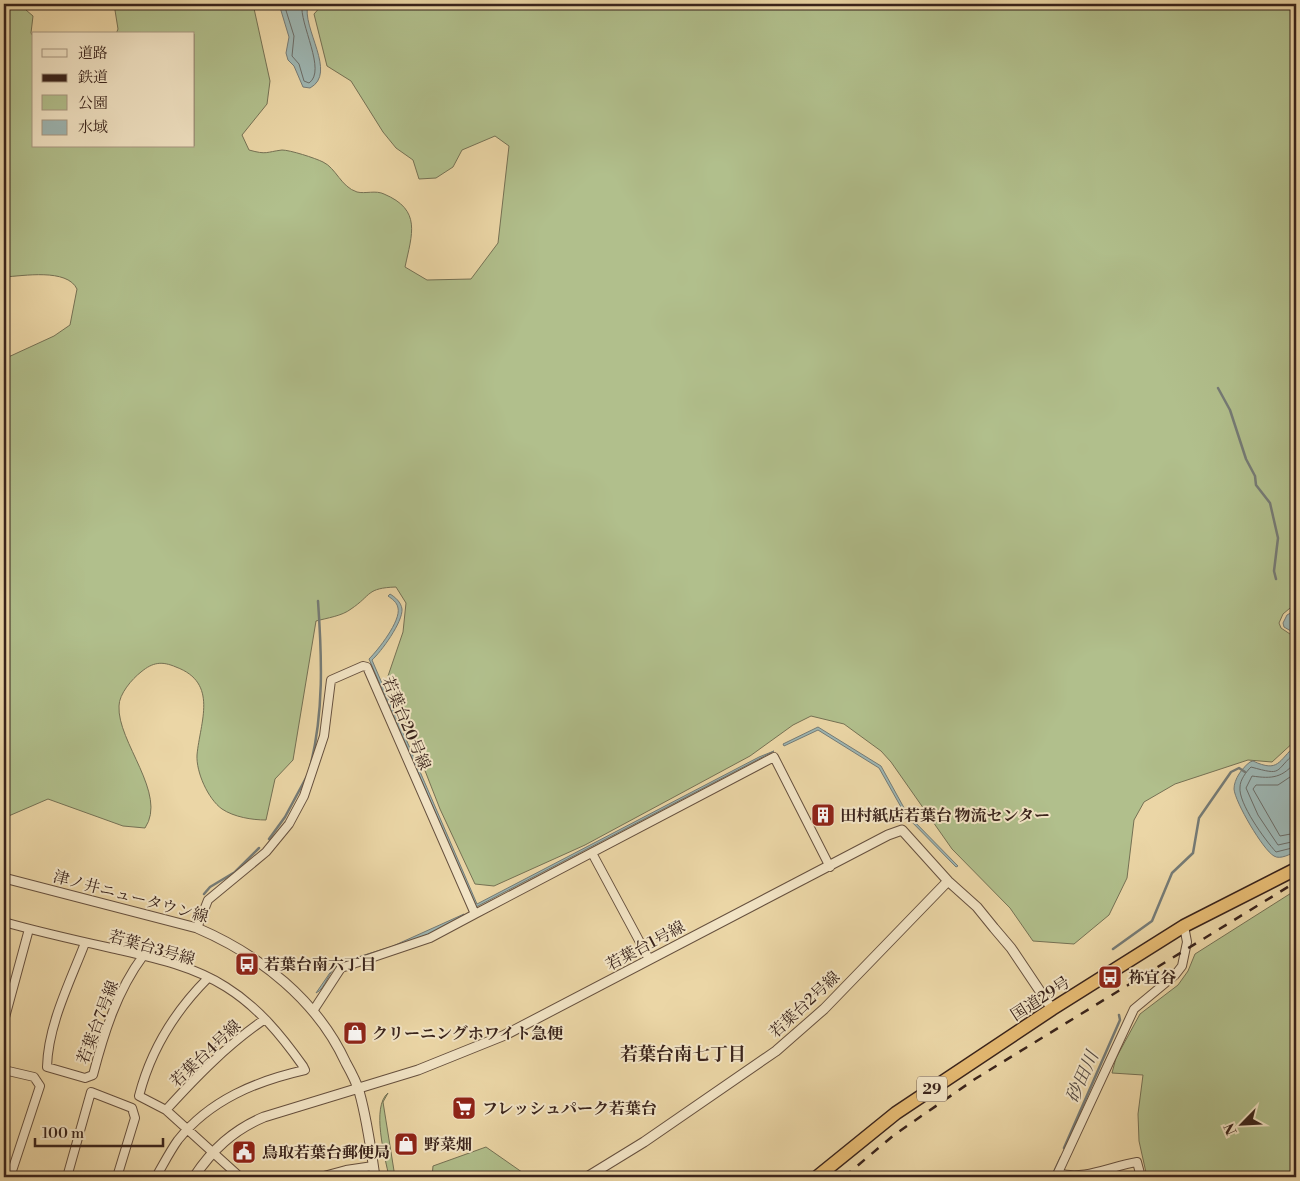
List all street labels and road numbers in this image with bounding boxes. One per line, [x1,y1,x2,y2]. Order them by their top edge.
street label: 若葉台20号線 [377,674,435,773]
street label: 津ノ井ニュータウン線 [51,867,211,927]
street label: 若葉台1号線 [602,917,689,975]
street label: 若葉台3号線 [106,926,197,970]
street label: 若葉台2号線 [765,967,844,1042]
street label: 国道29号 [1007,972,1074,1025]
street label: 若葉台7号線 [73,978,123,1067]
street label: 若葉台4号線 [166,1016,245,1092]
road number: 29 [917,1076,947,1102]

